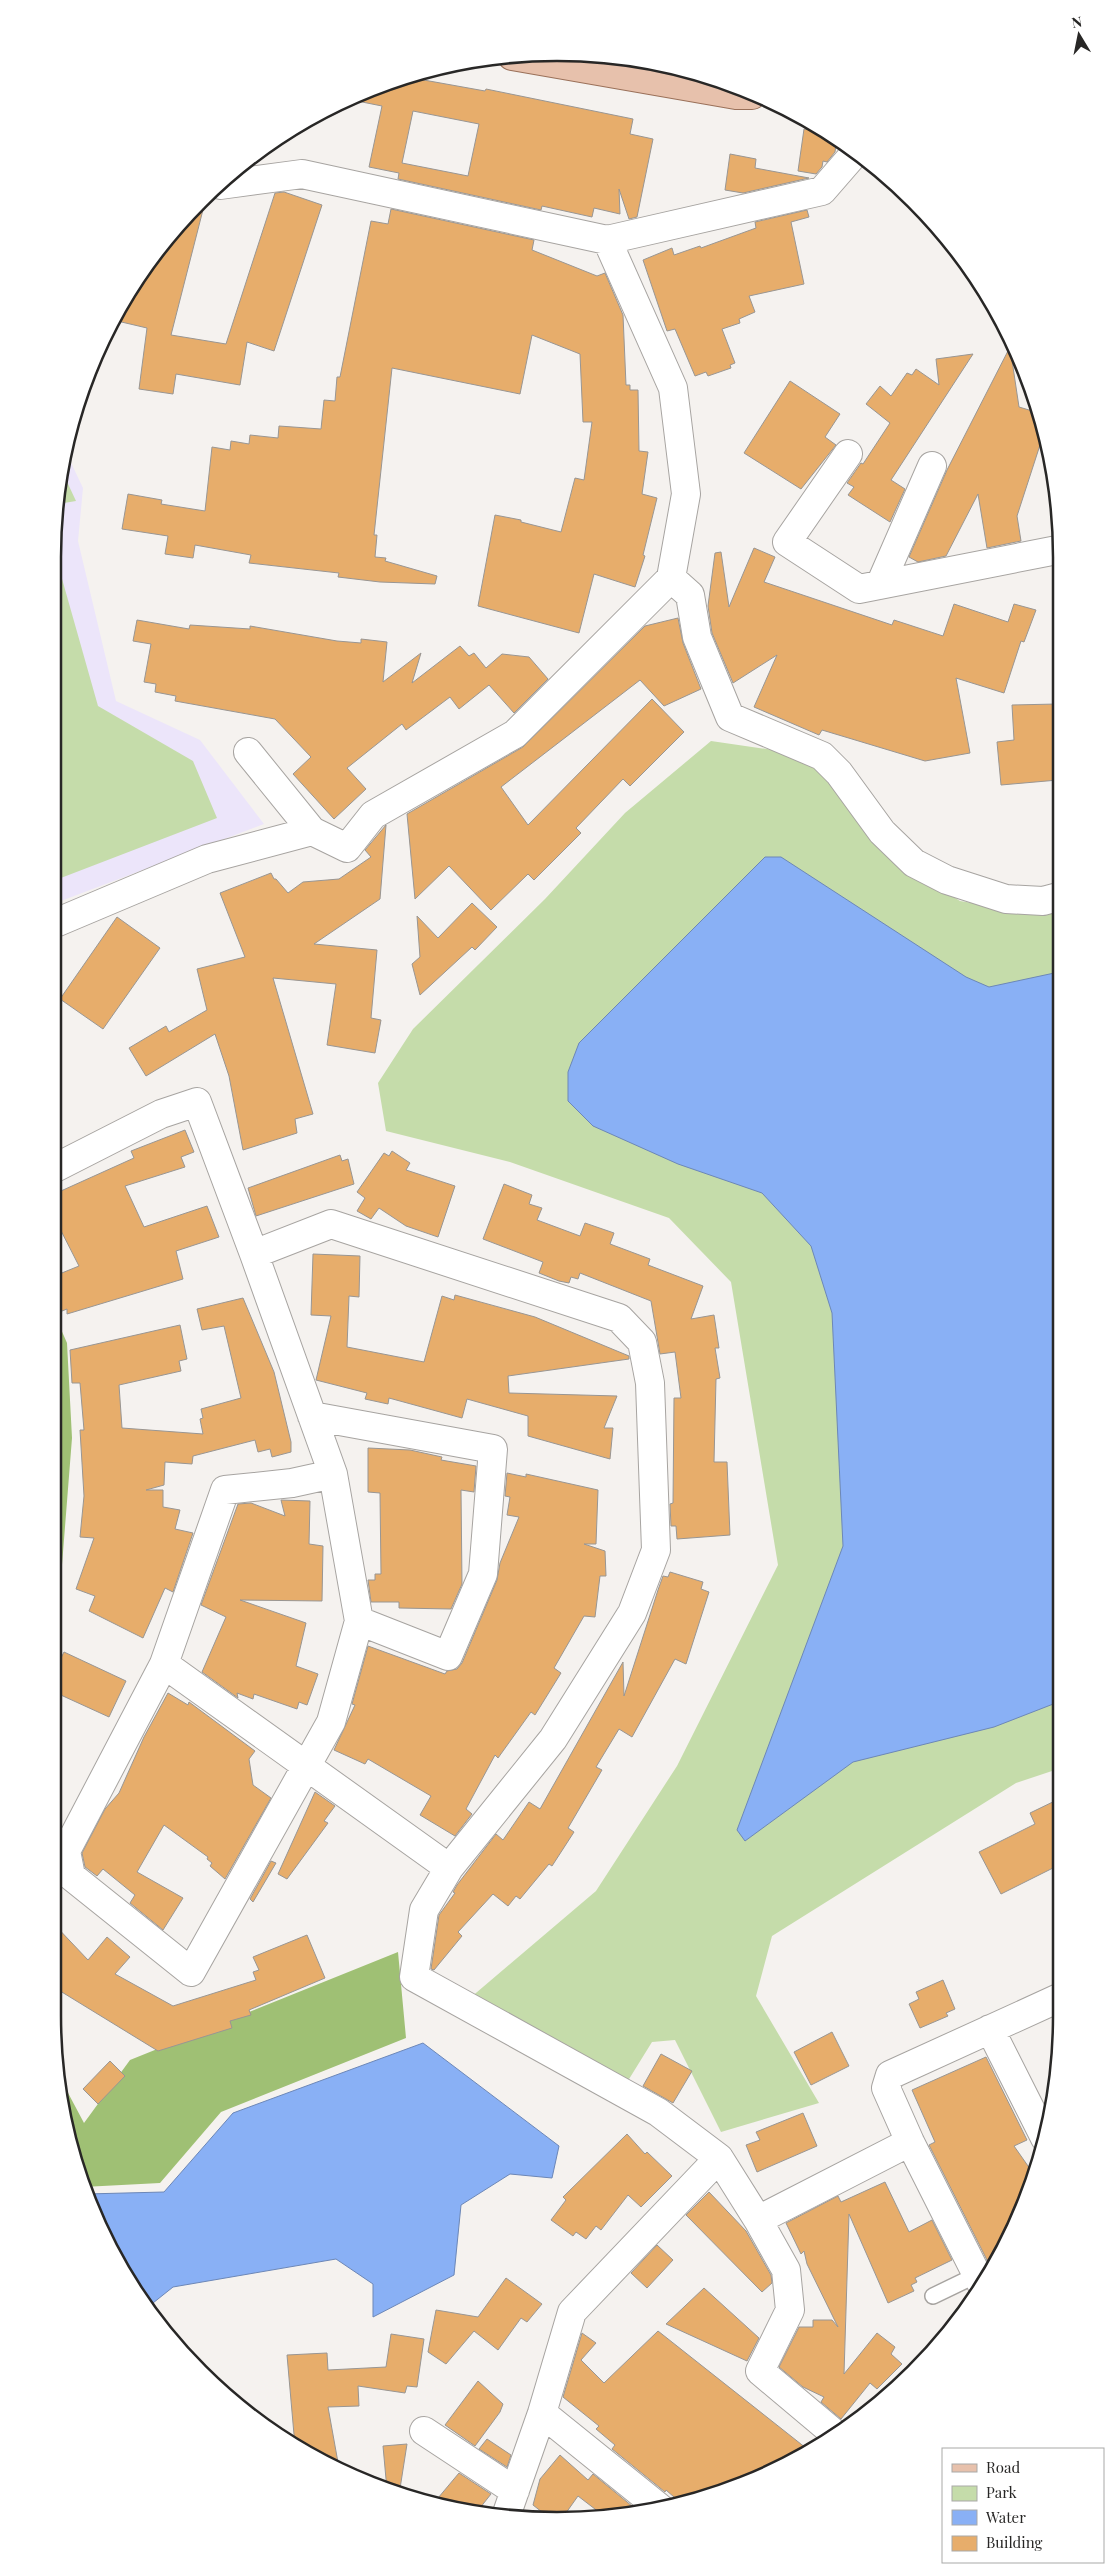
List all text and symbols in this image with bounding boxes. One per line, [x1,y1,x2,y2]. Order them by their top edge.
north arrow [1054,10,1104,60]
text: N [1070,11,1083,32]
legend [942,2448,1104,2563]
text: Road [986,2457,1020,2477]
text: Park [986,2482,1018,2502]
text: Water [985,2507,1026,2527]
text: Building [986,2532,1043,2552]

